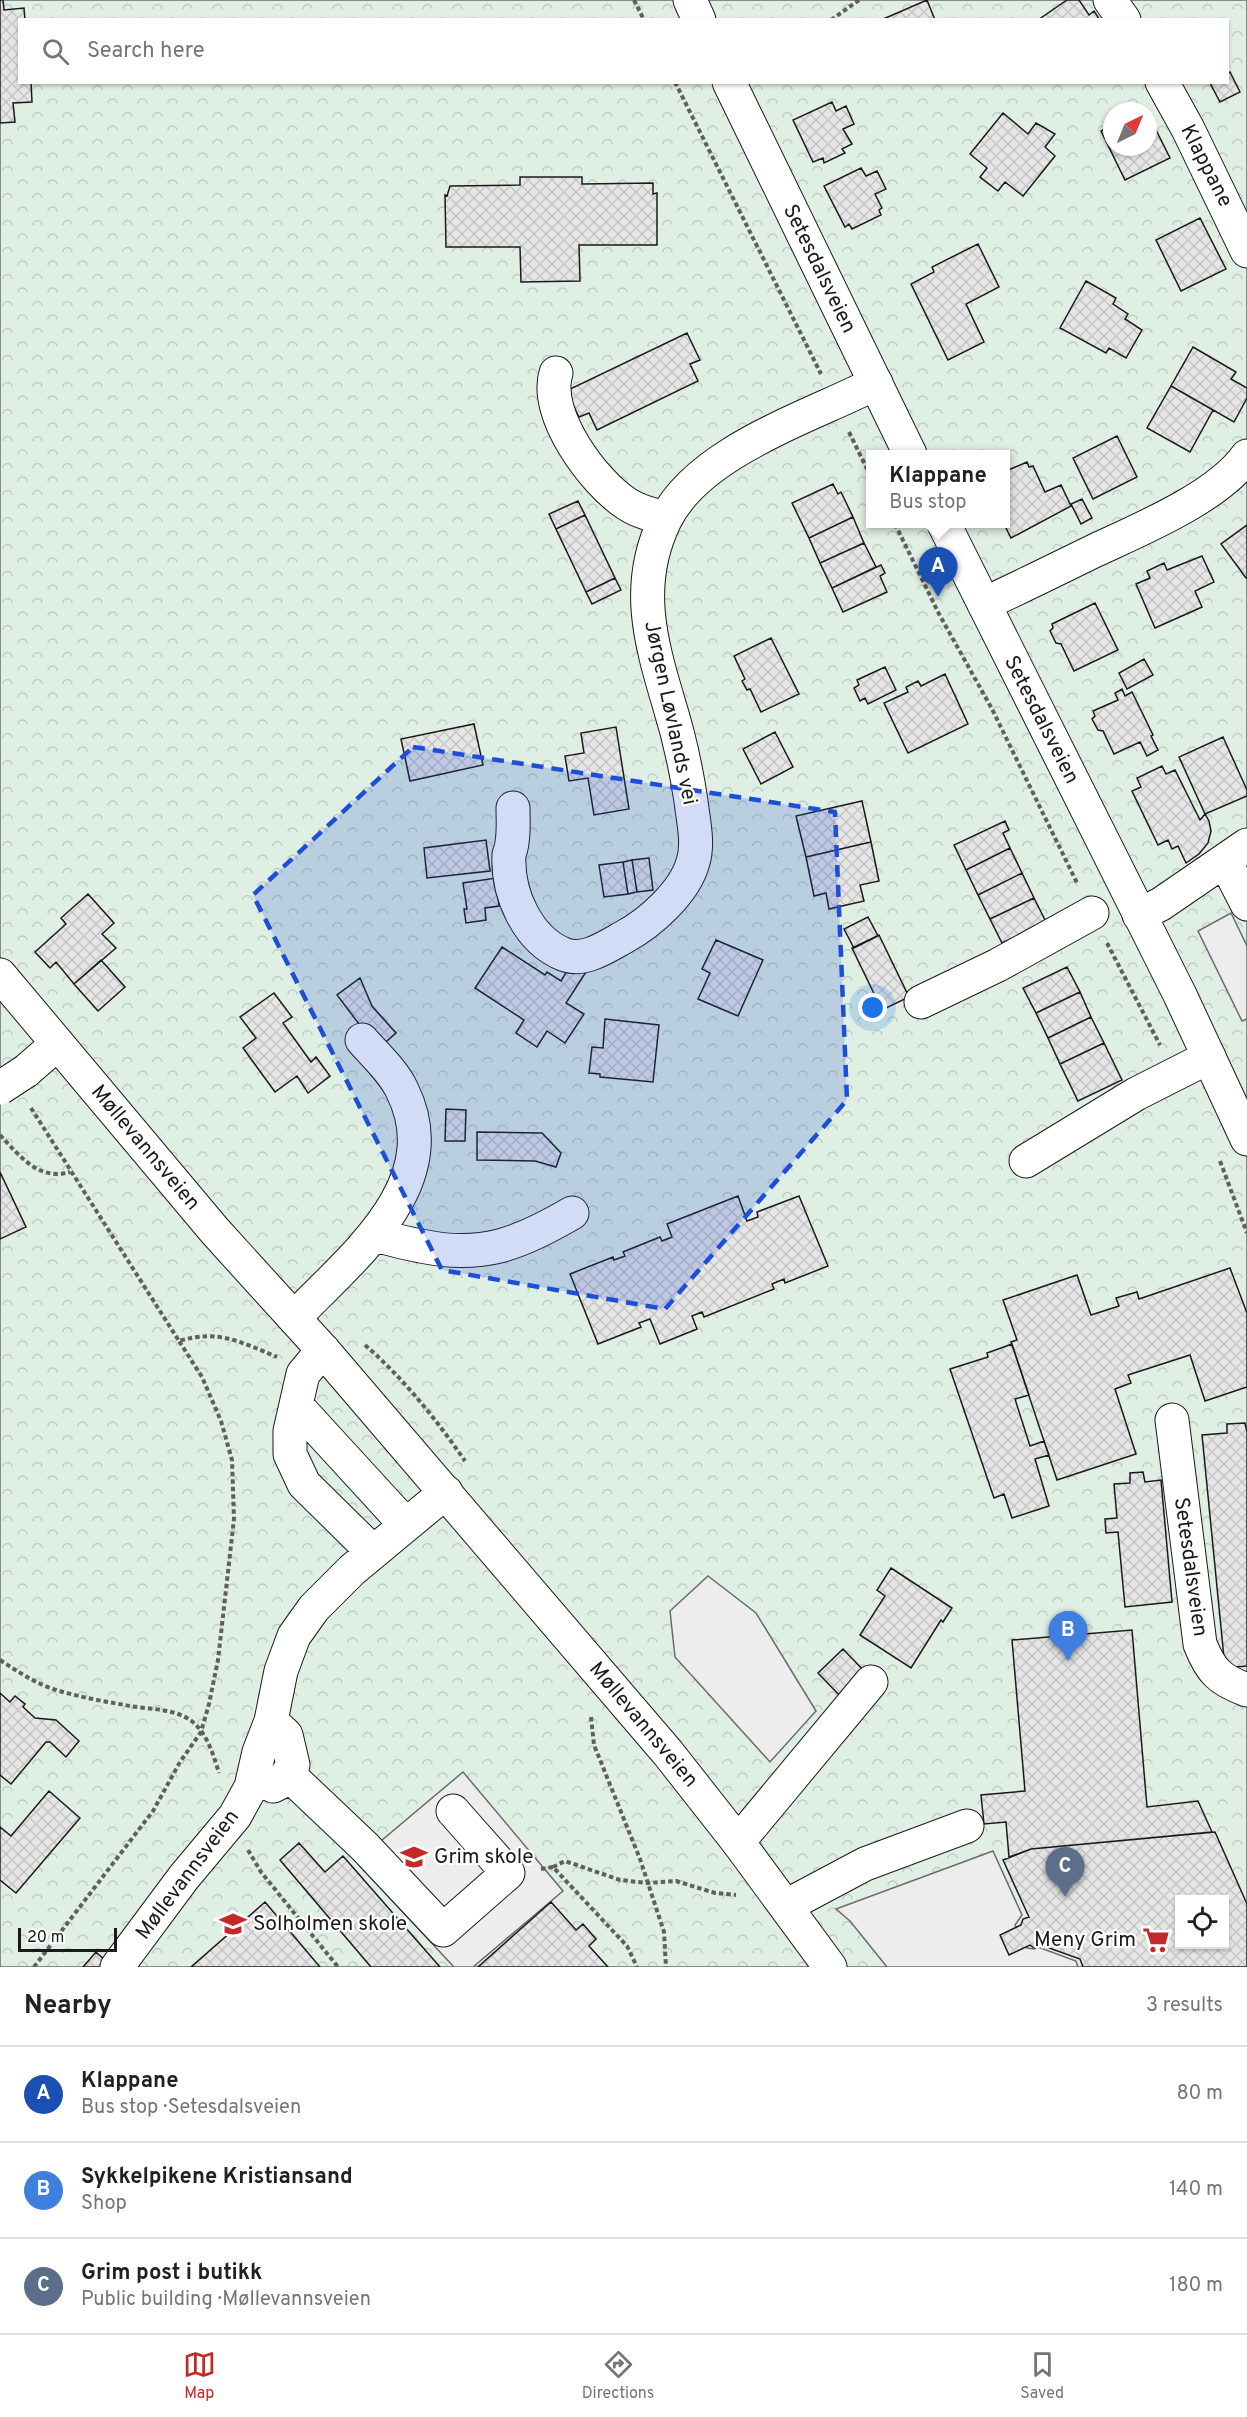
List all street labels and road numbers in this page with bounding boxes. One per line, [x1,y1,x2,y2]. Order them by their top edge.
street label: Klappane [1174,120,1238,212]
street label: Setesdalsveien [776,200,862,338]
street label: Jørgen Løvlands vei [637,618,703,808]
street label: Setesdalsveien [997,651,1085,789]
street label: Møllevannsveien [84,1079,206,1217]
street label: Setesdalsveien [1167,1496,1213,1638]
street label: Møllevannsveien [582,1656,704,1794]
street label: Møllevannsveien [130,1805,246,1945]

